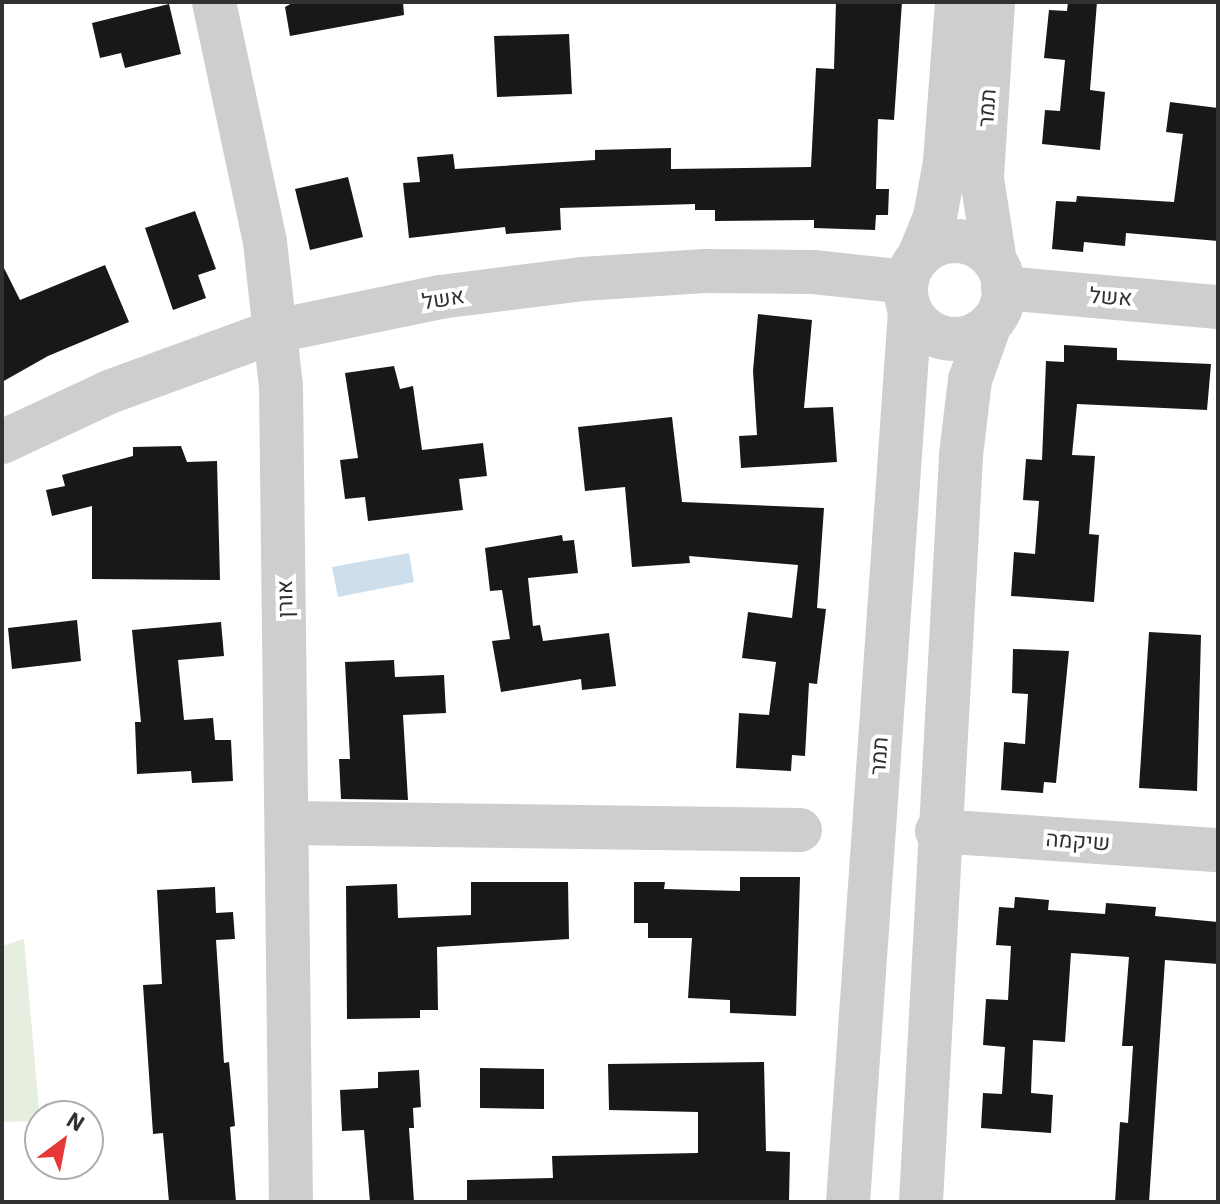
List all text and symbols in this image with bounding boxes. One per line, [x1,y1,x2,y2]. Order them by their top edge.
street label: תמר [971,88,1001,128]
street label: אשל [1089,281,1133,311]
street label: אשל [420,282,466,314]
street label: אורן [270,580,298,618]
street label: תמר [863,736,893,776]
street label: שיקמה [1045,825,1111,855]
north arrow [24,1100,104,1180]
text: N [61,1104,90,1137]

